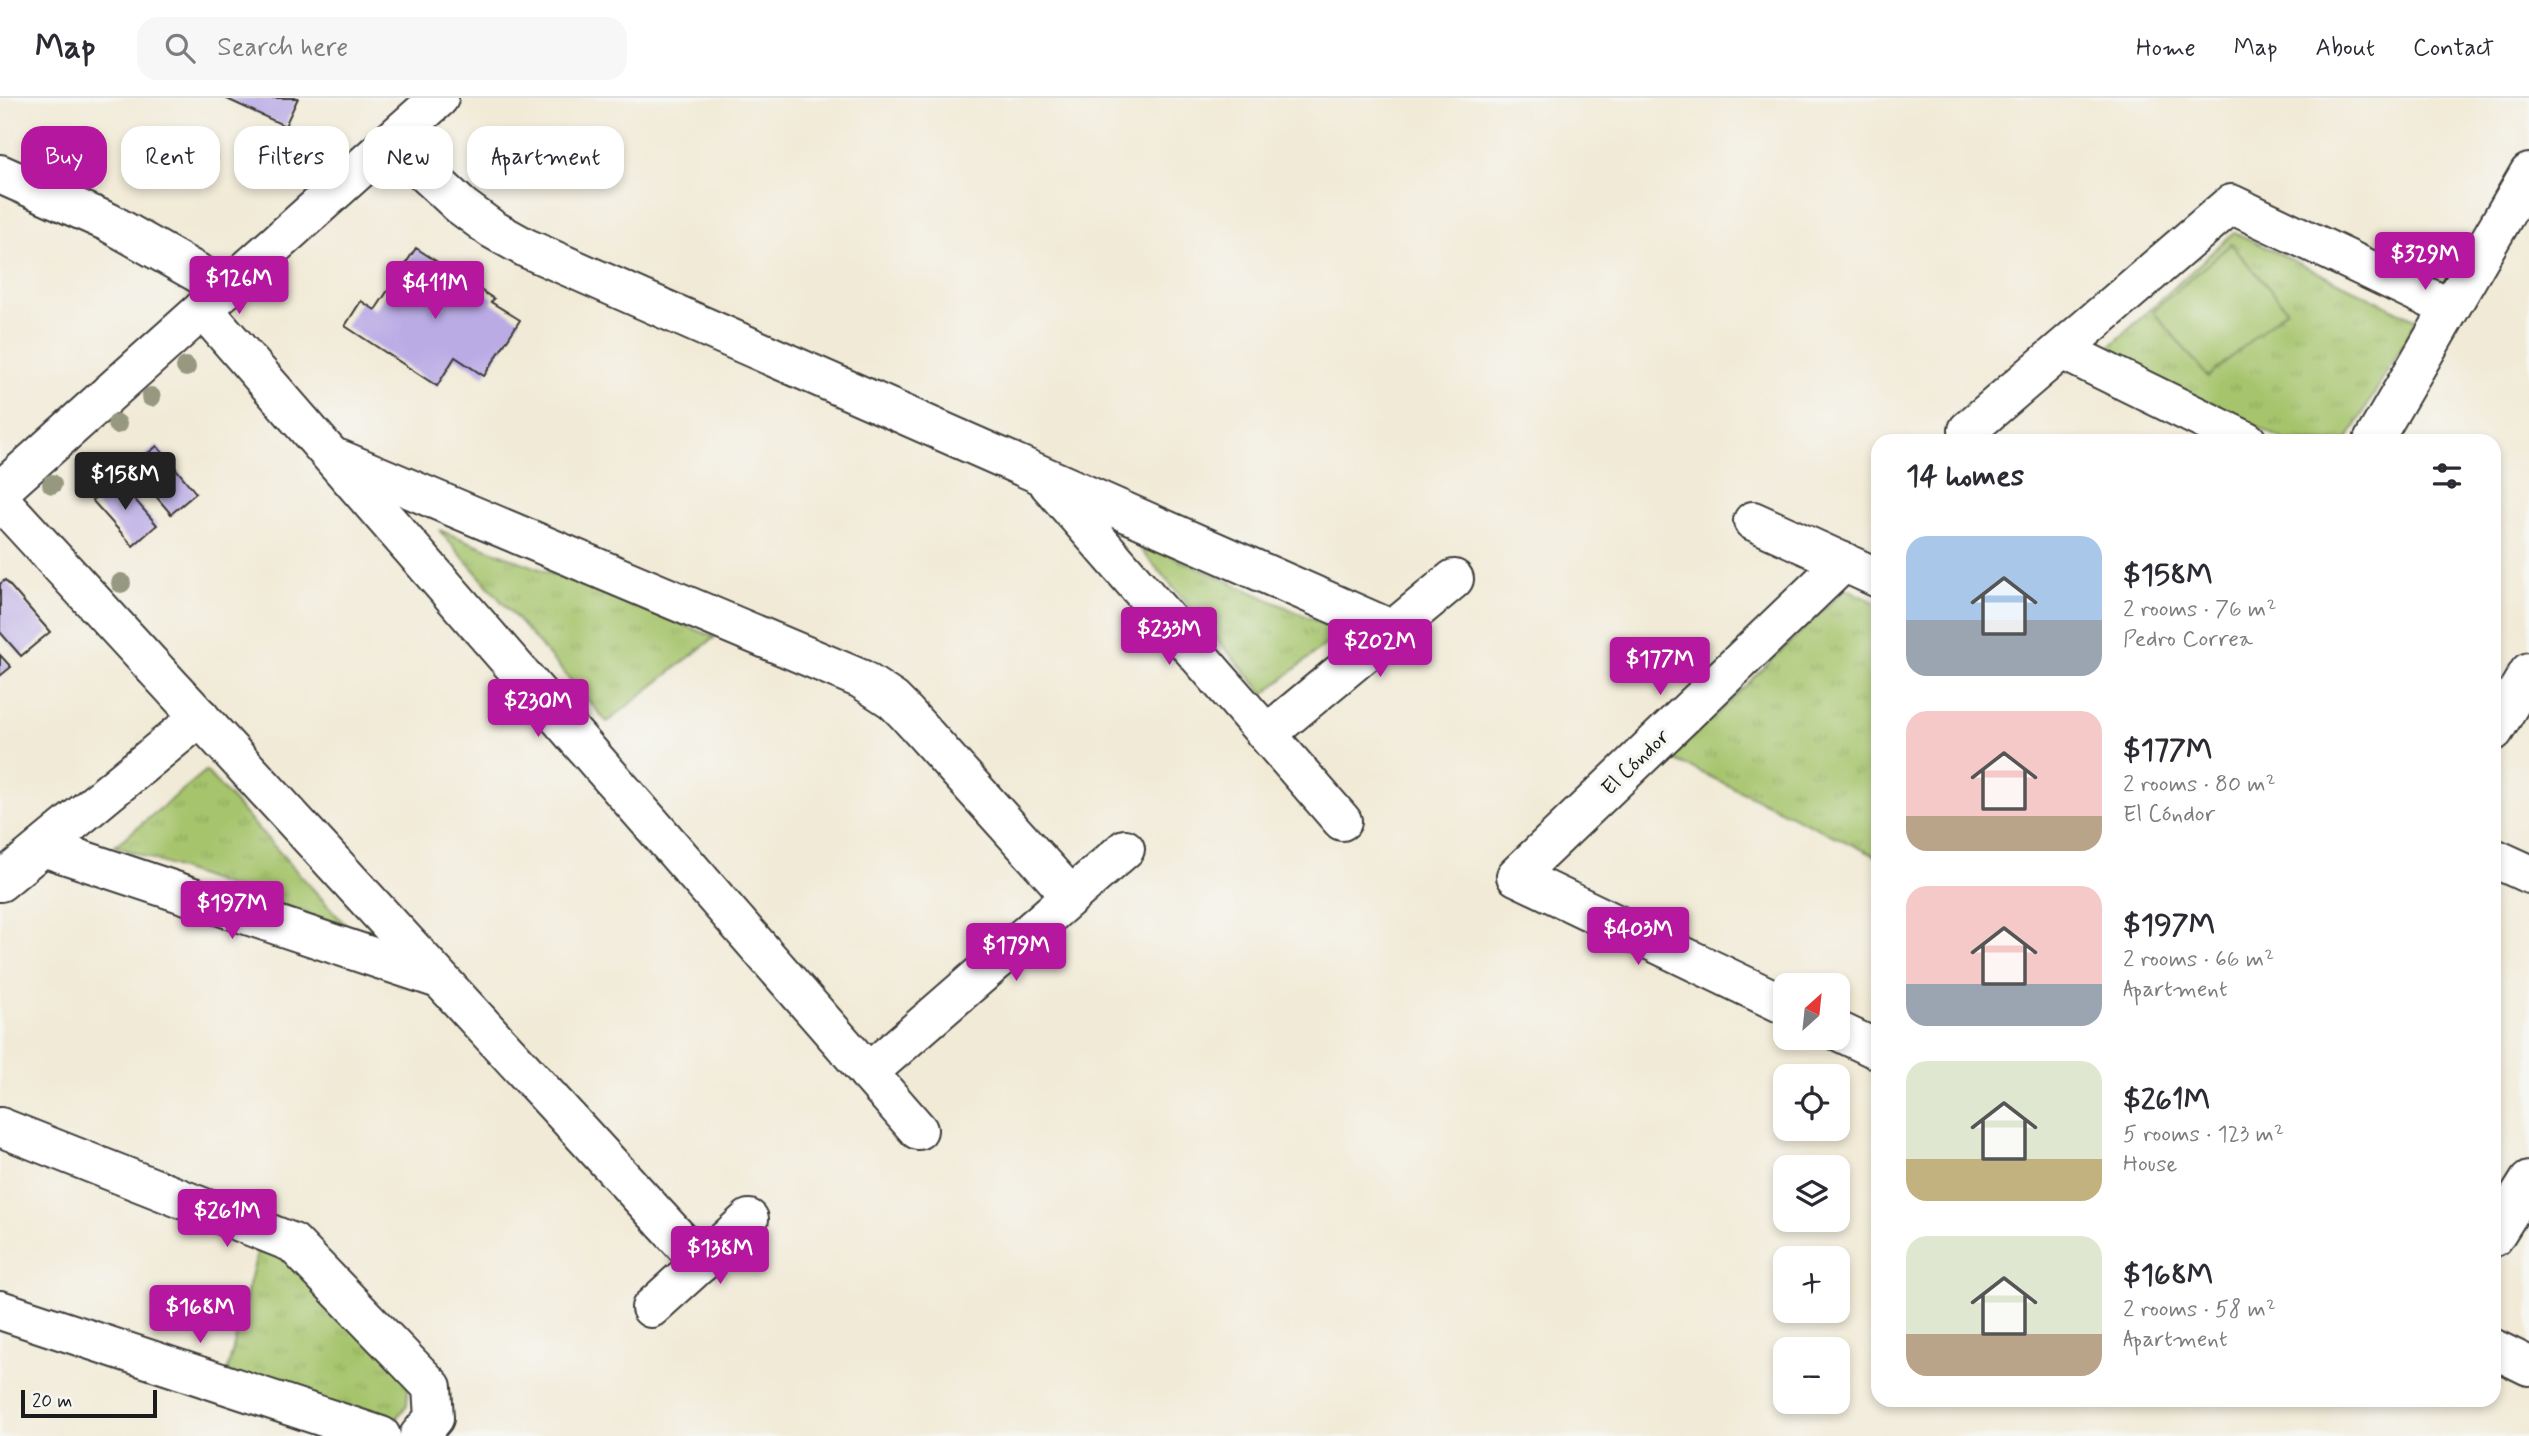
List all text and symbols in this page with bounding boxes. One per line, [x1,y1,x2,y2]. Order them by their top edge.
search box [137,17,627,80]
text: Map [35,26,95,70]
icon: search [161,29,199,67]
text: Search here [217,31,348,65]
text: Home [2136,33,2196,64]
text: Map [2234,33,2278,64]
text: About [2316,33,2375,64]
text: Contact [2413,33,2494,64]
chip: Buy [21,126,107,189]
chip: Rent [121,126,220,189]
chip: Filters [234,126,349,189]
chip: New [363,126,453,189]
chip: Apartment [467,126,624,189]
pin: $329M [2376,232,2474,292]
text: $329M [2391,240,2459,270]
pin: $126M [190,256,288,316]
pin: $411M [386,262,484,321]
text: $126M [206,264,272,294]
text: $411M [402,269,468,299]
pin: $158M [76,452,174,512]
text: 14 homes [1906,457,2024,496]
icon: filters [2428,457,2466,495]
text: $158M [91,460,159,490]
text: $158M [2123,556,2213,595]
icon: home [1962,564,2046,648]
text: 2 rooms · 76 m² [2123,595,2276,625]
pin: $233M [1120,608,1218,667]
text: $233M [1137,615,1201,645]
pin: $202M [1331,620,1429,679]
text: Pedro Correa [2123,625,2253,655]
text: $202M [1344,627,1416,657]
pin: $177M [1611,638,1709,697]
text: $177M [1626,645,1694,675]
pin: $230M [489,680,587,739]
text: $230M [504,687,572,717]
street label: El Cóndor [1596,723,1676,802]
text: $177M [2123,731,2212,770]
icon: home [1962,739,2046,823]
text: 2 rooms · 80 m² [2123,770,2276,800]
text: El Cóndor [2123,800,2215,830]
pin: $197M [183,882,281,941]
text: $197M [197,889,267,919]
text: $197M [2123,906,2215,945]
pin: $403M [1589,908,1687,967]
icon: home [1962,914,2046,998]
text: $403M [1603,915,1673,945]
pin: $179M [967,924,1065,983]
text: $179M [982,931,1050,961]
text: 2 rooms · 66 m² [2123,945,2274,975]
north arrow [1773,973,1850,1050]
map controls [1773,973,1850,1414]
text: Apartment [2123,975,2228,1005]
button: locate [1773,1064,1850,1141]
text: $261M [2123,1081,2210,1120]
icon: home [1962,1089,2046,1173]
text: 5 rooms · 123 m² [2123,1120,2284,1150]
text: House [2123,1150,2177,1180]
button: layers [1773,1155,1850,1232]
pin: $261M [178,1190,276,1249]
text: $261M [194,1197,260,1227]
pin: $138M [671,1226,769,1286]
text: $138M [687,1234,753,1264]
button: + [1773,1246,1850,1323]
text: $168M [2123,1256,2213,1295]
icon: home [1962,1264,2046,1348]
pin: $168M [151,1286,249,1345]
text: $168M [165,1293,235,1323]
text: 2 rooms · 58 m² [2123,1295,2276,1325]
text: Apartment [2123,1325,2228,1355]
button: − [1773,1337,1850,1414]
scale bar [21,1387,158,1419]
text: 20 m [32,1389,72,1414]

